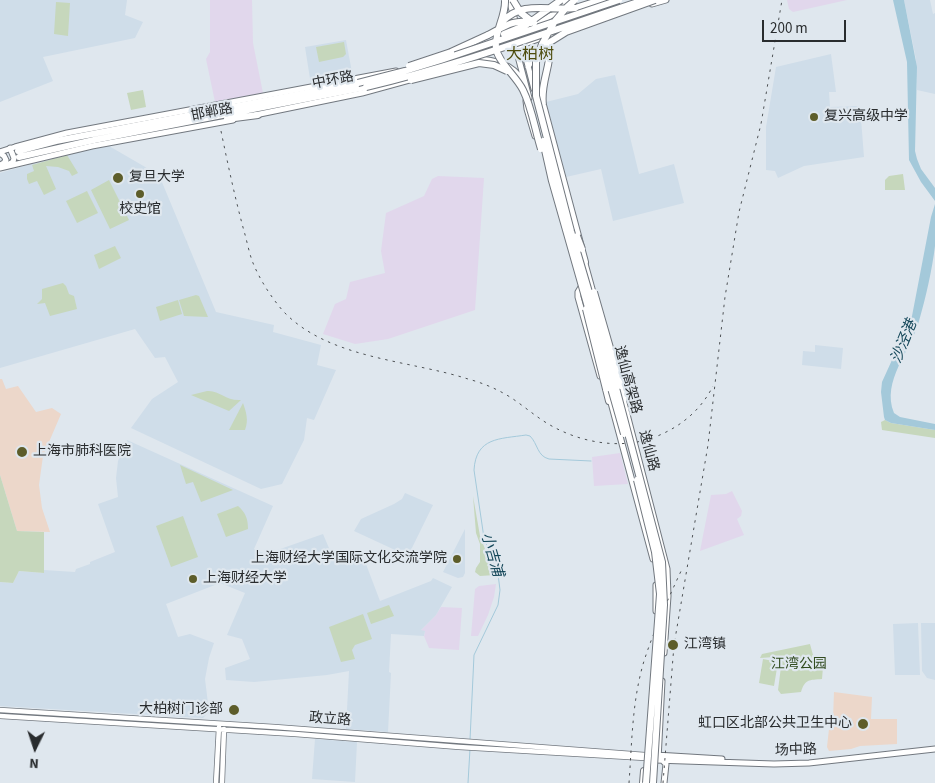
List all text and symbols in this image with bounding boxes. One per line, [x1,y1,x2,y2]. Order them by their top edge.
scale bar [765,10,849,42]
text: 200 m [770,18,808,39]
district label: 大柏树 [506,45,554,65]
street label: 中环路 [311,69,355,93]
street label: 邯郸路 [190,101,234,125]
place label: 复兴高级中学 [824,109,908,125]
marker: 复兴高级中学 [808,111,820,123]
place label: 复旦大学 [129,170,185,186]
marker: 复旦大学 [111,171,125,185]
marker: 校史馆 [134,188,146,200]
place label: 校史馆 [119,202,161,218]
water label: 沙泾港 [888,318,922,366]
street label: 逸仙高架路 [610,344,644,416]
street label: 逸仙路 [634,429,662,473]
place label: 上海市肺科医院 [33,444,131,460]
marker: 上海市肺科医院 [15,445,29,459]
water label: 小吉浦 [476,531,506,579]
place label: 上海财经大学国际文化交流学院 [251,551,447,567]
marker: 上海财经大学国际文化交流学院 [451,553,463,565]
place label: 上海财经大学 [203,571,287,587]
marker: 上海财经大学 [187,573,199,585]
place label: 江湾镇 [684,637,726,653]
marker: 江湾镇 [666,638,680,652]
park label: 江湾公园 [771,657,827,673]
place label: 大柏树门诊部 [139,702,223,718]
marker: 大柏树门诊部 [227,703,241,717]
street label: 政立路 [308,710,352,730]
place label: 虹口区北部公共卫生中心 [698,716,852,732]
marker: 虹口区北部公共卫生中心 [856,717,870,731]
north arrow [10,723,60,773]
street label: 场中路 [775,742,817,760]
text: N [29,753,39,773]

